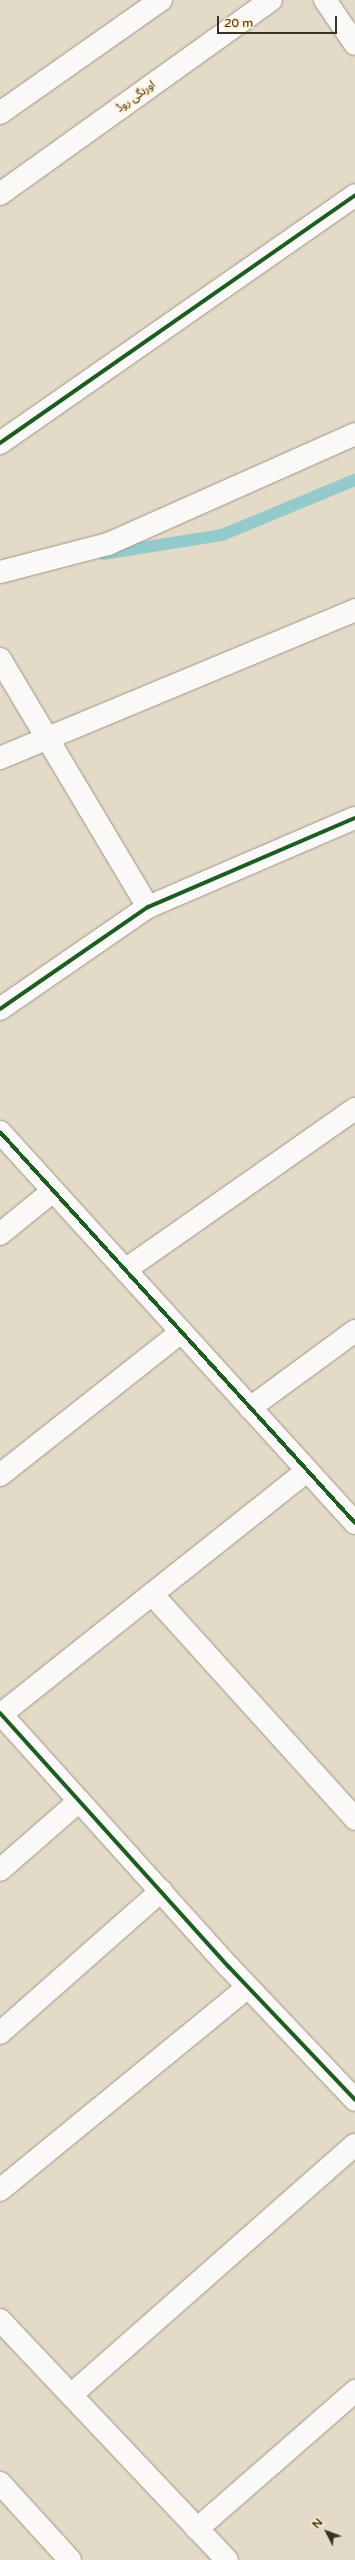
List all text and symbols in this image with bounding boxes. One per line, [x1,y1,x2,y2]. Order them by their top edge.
scale bar [219,8,339,34]
text: 20 m [224,16,253,30]
street label: اورنگی روڈ [114,78,158,116]
north arrow [307,2512,347,2552]
text: N [310,2516,325,2531]

